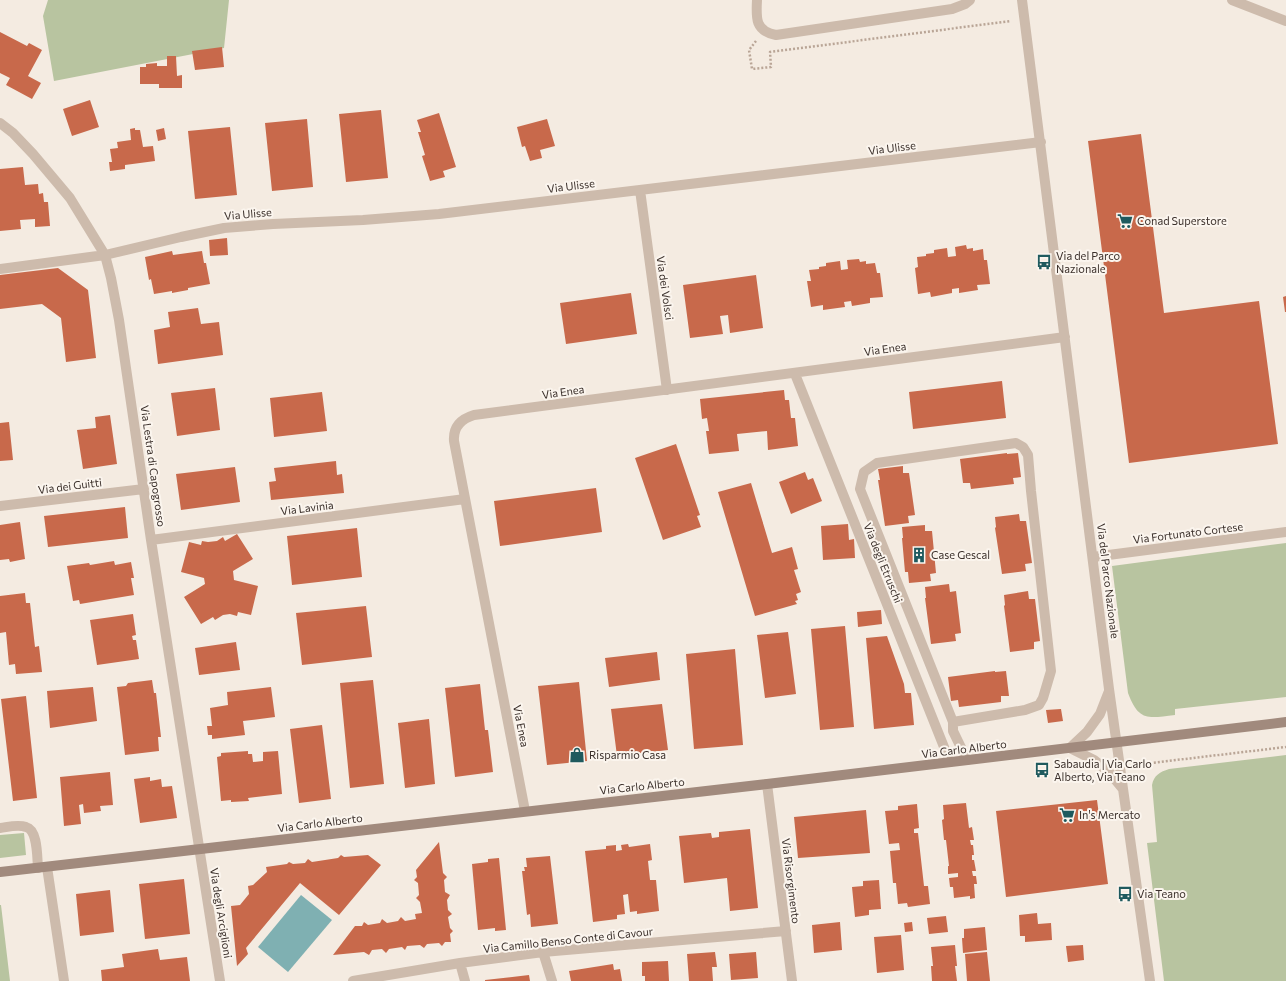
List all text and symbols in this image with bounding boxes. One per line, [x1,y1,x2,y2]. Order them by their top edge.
street label: Via Ulisse [867,138,917,157]
street label: Via Ulisse [546,176,596,195]
street label: Via Ulisse [224,205,272,222]
supermarket icon: Conad Superstore [1116,212,1134,230]
place label: Conad Superstore [1137,214,1227,227]
place label: Via del Parco Nazionale [1056,249,1121,275]
bus stop icon: Via del Parco Nazionale [1035,253,1053,271]
street label: Via dei Volsci [655,255,676,321]
street label: Via Enea [863,339,907,358]
street label: Via Enea [541,382,585,401]
street label: Via Lestra di Capogrosso [139,404,169,528]
street label: Via dei Guitti [37,475,103,496]
street label: Via Lavinia [280,498,334,517]
street label: Via Fortunato Cortese [1132,519,1244,546]
street label: Via degli Etruschi [861,521,905,605]
street label: Via del Parco Nazionale [1095,523,1122,639]
building icon: Case Gescal [910,546,928,564]
place label: Case Gescal [931,548,990,561]
street label: Via Enea [511,704,532,748]
street label: Via Carlo Alberto [921,737,1008,760]
shop icon: Risparmio Casa [568,746,586,764]
place label: Risparmio Casa [589,748,666,761]
place label: Sabaudia | Via Carlo Alberto, Via Teano [1054,757,1152,783]
bus stop icon: Sabaudia | Via Carlo Alberto, Via Teano [1033,761,1051,779]
street label: Via Carlo Alberto [599,775,686,796]
supermarket icon: In's Mercato [1058,806,1076,824]
place label: In's Mercato [1079,808,1141,821]
street label: Via Carlo Alberto [277,811,364,834]
street label: Via Risorgimento [780,838,803,925]
street label: Via degli Arciglioni [208,867,235,959]
bus stop icon: Via Teano [1116,885,1134,903]
place label: Via Teano [1137,887,1186,900]
street label: Via Camillo Benso Conte di Cavour [482,924,654,955]

